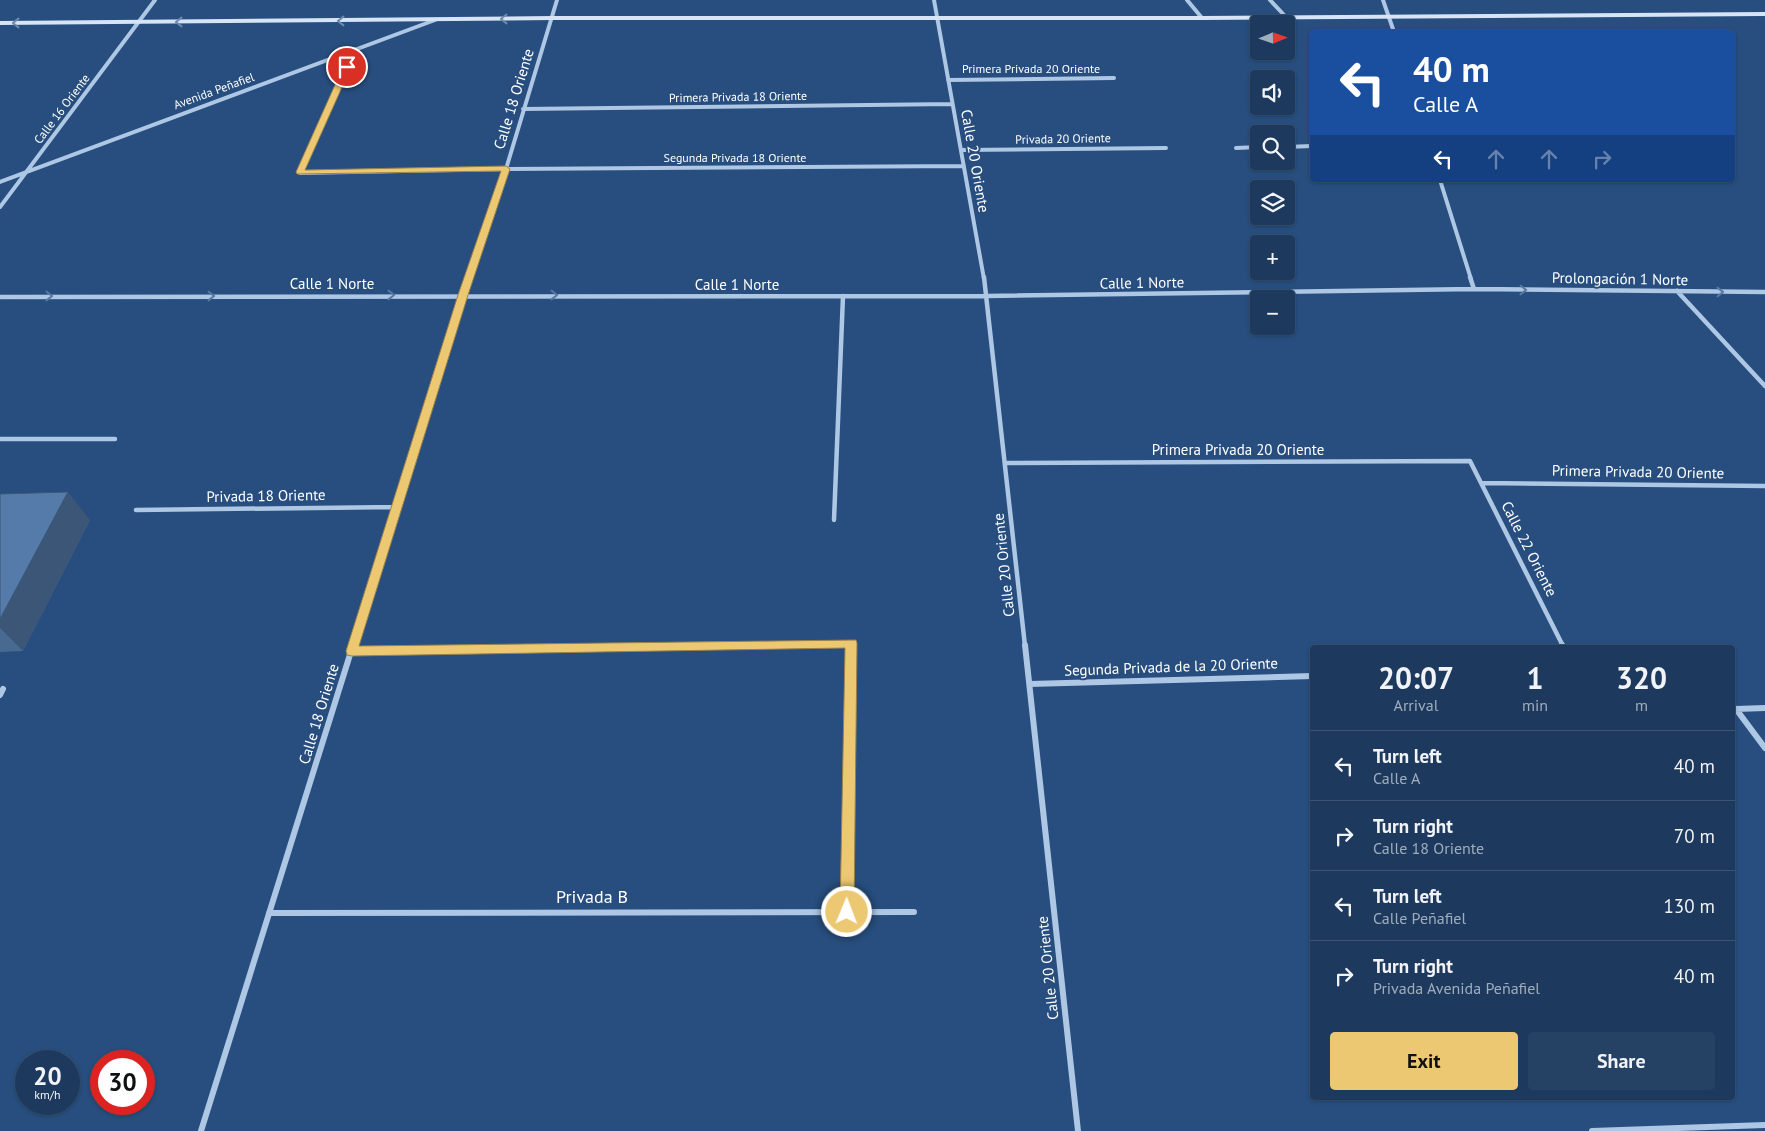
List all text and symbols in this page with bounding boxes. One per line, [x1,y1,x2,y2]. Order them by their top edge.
one-way arrow [500,14,508,24]
one-way arrow [337,15,345,26]
north arrow [1250,15,1295,60]
map controls [1250,15,1295,335]
one-way arrow [175,17,182,27]
one-way arrow [12,18,20,28]
pin [326,46,368,88]
street label: Calle 18 Oriente [489,46,538,151]
text: 40 m [1413,46,1490,92]
icon: left [1330,50,1395,115]
icon: arrive [333,53,361,81]
street label: Primera Privada 20 Oriente [962,61,1100,76]
street label: Avenida Peñafiel [171,69,257,112]
button: sound [1250,70,1295,115]
street label: Calle 16 Oriente [31,71,93,147]
street label: Primera Privada 18 Oriente [669,88,807,105]
text: Calle A [1413,90,1478,118]
street label: Calle 20 Oriente [957,108,994,214]
button: search [1250,125,1295,170]
street label: Privada 20 Oriente [1015,130,1111,147]
icon: left [1429,145,1457,173]
icon: ahead [1482,145,1510,173]
icon: ahead [1535,145,1563,173]
icon: right [1588,145,1616,173]
street label: Segunda Privada 18 Oriente [664,150,806,165]
button: layers [1250,180,1295,225]
button: + [1250,235,1295,280]
street label: Prolongación 1 Norte [1552,268,1688,289]
street label: Calle 1 Norte [1100,272,1184,293]
street label: Calle 1 Norte [290,274,374,293]
street label: Calle 1 Norte [695,275,779,294]
one-way arrow [1519,284,1527,295]
one-way arrow [1717,286,1725,297]
one-way arrow [388,290,395,300]
one-way arrow [550,290,558,300]
button: − [1250,290,1295,335]
one-way arrow [45,291,53,301]
one-way arrow [208,291,215,301]
street label: Primera Privada 20 Oriente [1152,440,1324,459]
street label: Primera Privada 20 Oriente [1552,460,1724,483]
street label: Privada 18 Oriente [206,485,326,506]
street label: Calle 22 Oriente [1497,498,1562,600]
street label: Calle 20 Oriente [989,512,1018,618]
street label: Segunda Privada de la 20 Oriente [1064,653,1278,680]
text: 20:07 [1378,658,1454,697]
text: 1 [1527,658,1544,697]
text: 320 [1616,658,1667,697]
street label: Calle 18 Oriente [294,661,343,766]
text: Arrival [1394,695,1438,715]
text: min [1522,695,1548,715]
text: m [1635,695,1648,715]
text: Turn left [1373,744,1442,768]
icon: left [1330,752,1358,780]
text: 40 m [1674,754,1715,778]
text: Calle A [1373,768,1420,788]
text: Turn right [1373,814,1453,838]
icon: right [1330,822,1358,850]
text: 70 m [1674,824,1715,848]
text: Calle 18 Oriente [1373,838,1484,858]
text: Turn left [1373,884,1442,908]
street label: Privada B [556,885,628,908]
position arrow [820,885,872,937]
icon: left [1330,892,1358,920]
text: 130 m [1663,894,1715,918]
text: Calle Peñafiel [1373,908,1466,928]
street label: Calle 20 Oriente [1033,915,1062,1021]
text: Turn right [1373,954,1453,978]
icon: right [1330,962,1358,990]
text: 40 m [1674,964,1715,988]
text: Privada Avenida Peñafiel [1373,978,1540,998]
button: Exit [1330,1032,1518,1090]
button: Share [1528,1032,1715,1090]
speed limit sign: 30 [90,1050,155,1115]
text: 20 [33,1060,62,1092]
text: km/h [34,1087,61,1102]

